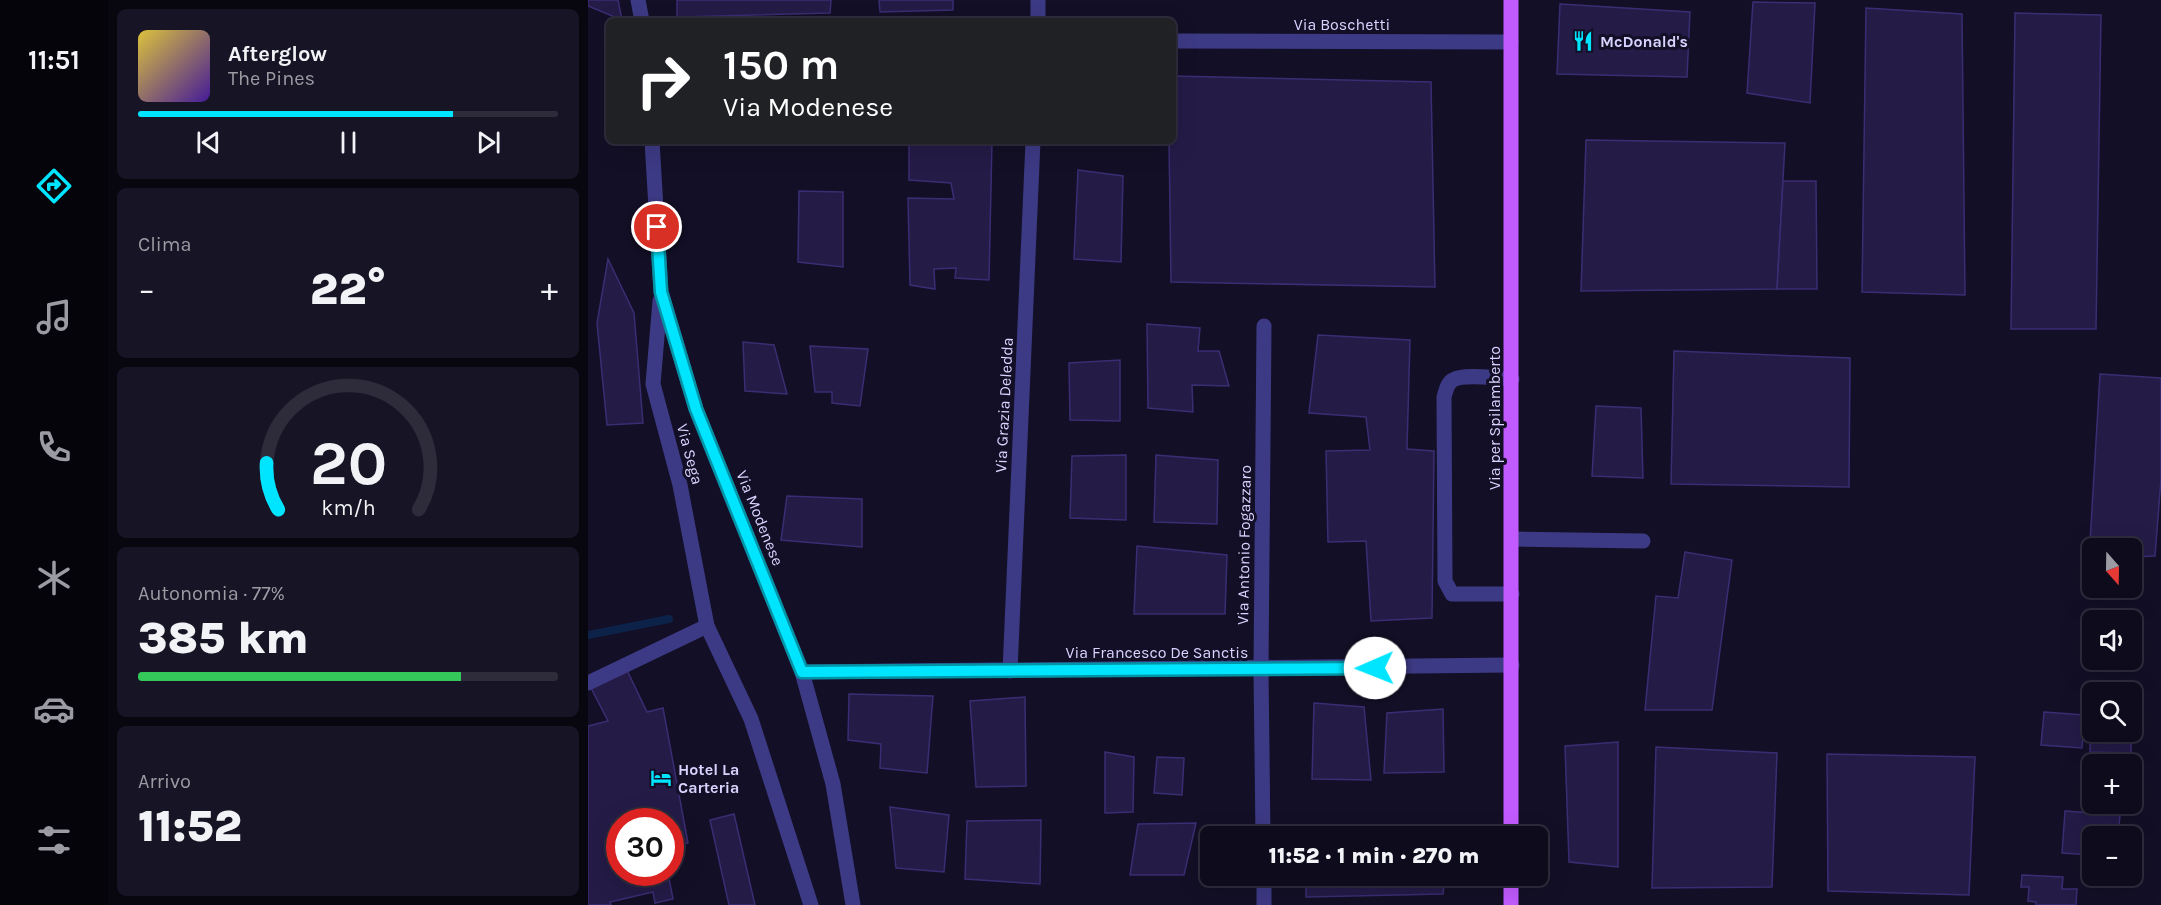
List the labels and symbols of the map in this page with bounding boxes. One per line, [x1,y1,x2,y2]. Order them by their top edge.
street label: Via Boschetti [1294,15,1390,34]
restaurant icon: McDonald's [1571,29,1595,53]
place label: McDonald's [1600,32,1688,51]
pin [631,201,682,252]
street label: Via Grazia Deledda [991,337,1017,473]
street label: Via per Spilamberto [1485,346,1504,490]
street label: Via Sega [673,422,707,486]
street label: Via Antonio Fogazzaro [1233,465,1255,625]
street label: Via Modenese [732,468,788,568]
north arrow [2082,538,2142,598]
position arrow [1343,636,1407,700]
street label: Via Francesco De Sanctis [1066,643,1248,662]
place label: Hotel La Carteria [678,760,739,797]
hotel icon: Hotel La Carteria [649,766,673,790]
speed limit sign: 30 [606,808,684,886]

